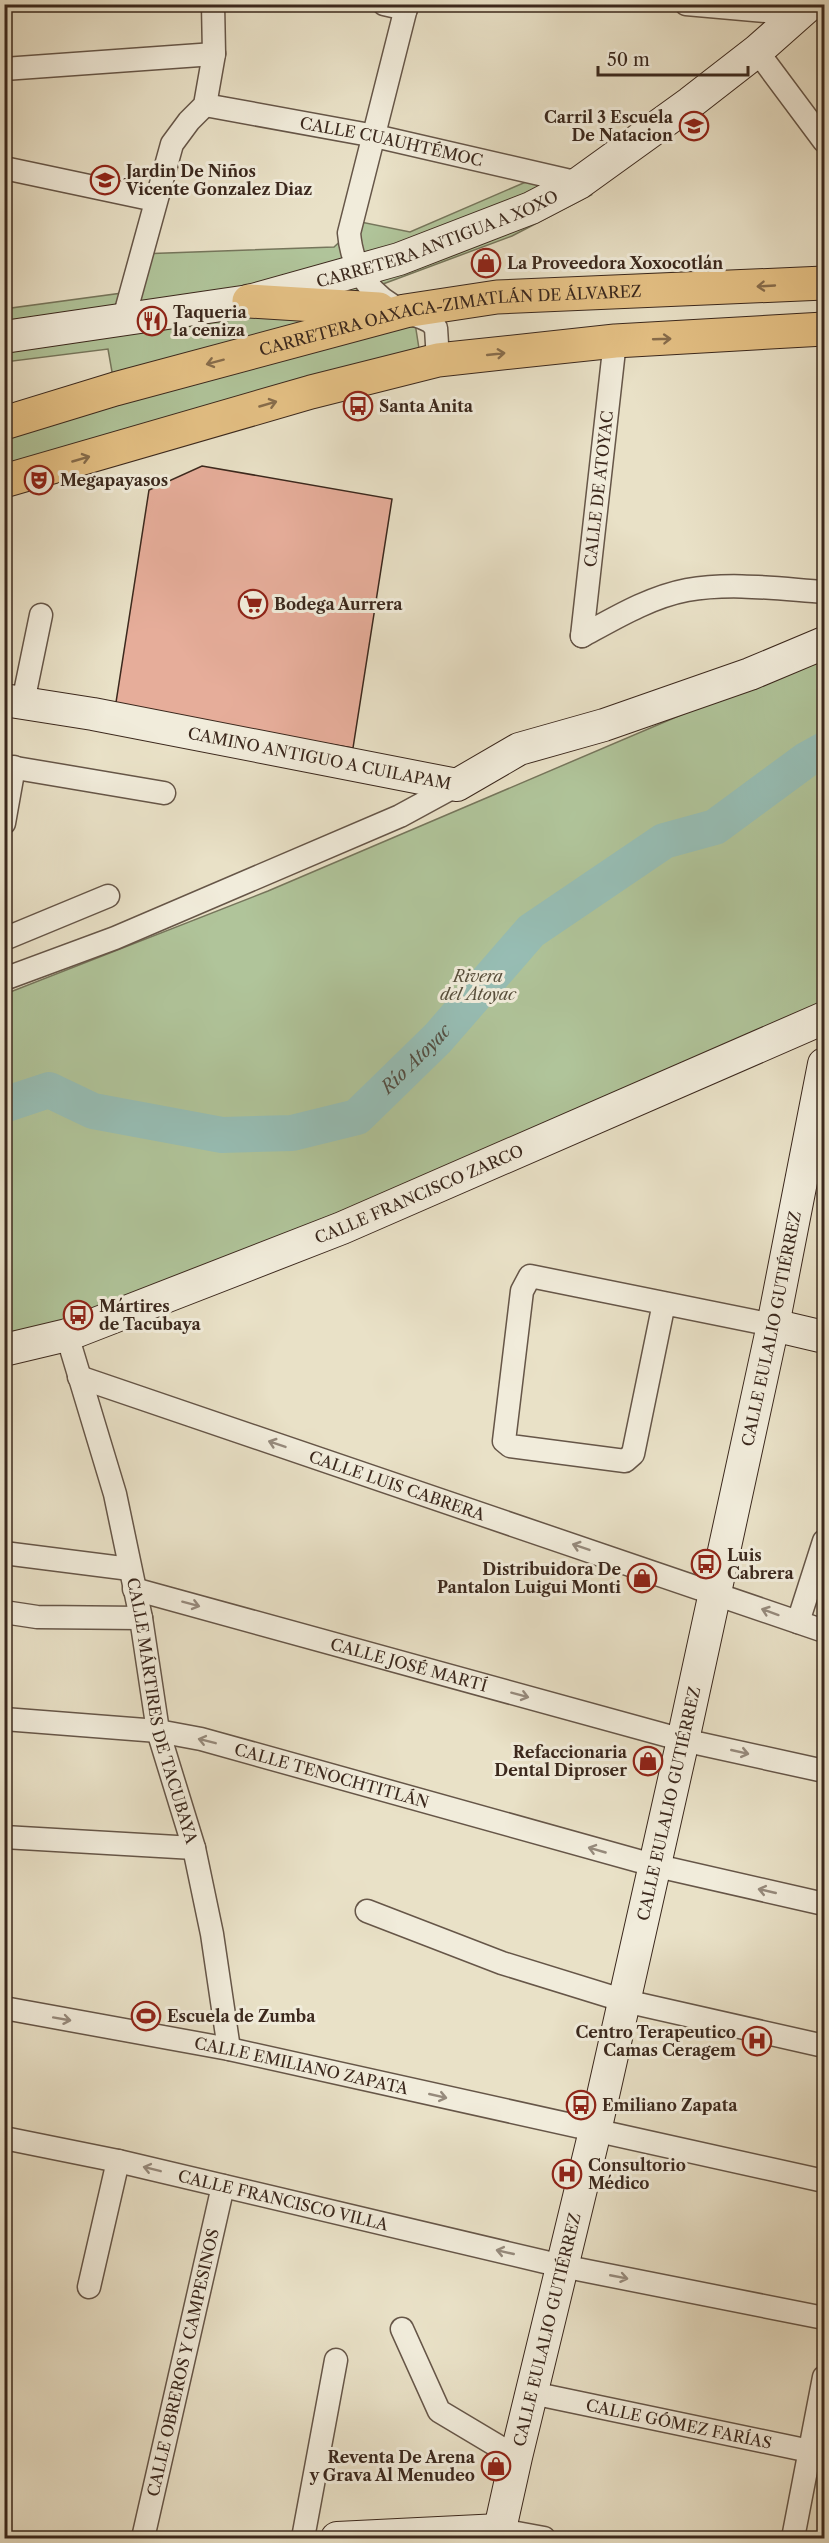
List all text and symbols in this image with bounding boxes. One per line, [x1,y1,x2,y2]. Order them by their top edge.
scale bar [598,39,748,77]
text: 50 m [607,49,650,71]
place label: Carril 3 Escuela De Natacion [544,107,674,145]
school or university icon: Carril 3 Escuela De Natacion [678,110,710,142]
street label: CALLE CUAUHTÉMOC [298,113,485,171]
place label: Jardin De Niños Vicente Gonzalez Diaz [123,161,312,199]
school or university icon: Jardin De Niños Vicente Gonzalez Diaz [89,164,121,196]
street label: CARRETERA ANTIGUA A XOXO [314,186,561,292]
shop icon: La Proveedora Xoxocotlán [470,247,502,279]
place label: La Proveedora Xoxocotlán [507,253,723,273]
one-way arrow [757,280,777,291]
street label: CARRETERA OAXACA-ZIMATLÁN DE ÁLVAREZ [257,281,642,360]
place label: Taqueria la ceniza [173,302,248,340]
restaurant icon: Taqueria la ceniza [136,305,168,337]
one-way arrow [652,333,672,344]
one-way arrow [486,348,506,359]
one-way arrow [206,357,225,368]
bus stop icon: Santa Anita [342,390,374,422]
place label: Santa Anita [379,396,474,416]
one-way arrow [258,398,277,410]
street label: CALLE DE ATOYAC [580,410,617,568]
one-way arrow [71,453,90,464]
theatre icon: Megapayasos [23,464,55,496]
place label: Megapayasos [60,470,168,490]
supermarket icon: Bodega Aurrera [237,588,269,620]
place label: Bodega Aurrera [274,594,403,614]
street label: CAMINO ANTIGUO A CUILAPAM [186,723,453,794]
park label: Rivera del Atoyac [440,966,517,1004]
water label: Río Atoyac [375,1019,456,1100]
street label: CALLE FRANCISCO ZARCO [312,1140,526,1248]
street label: CALLE EULALIO GUTIÉRREZ [737,1209,805,1448]
place label: Mártires de Tacubaya [99,1296,201,1334]
bus stop icon: Mártires de Tacubaya [62,1299,94,1331]
one-way arrow [268,1438,287,1449]
street label: CALLE LUIS CABRERA [306,1446,489,1525]
one-way arrow [572,1540,591,1551]
place label: Luis Cabrera [727,1545,794,1583]
bus stop icon: Luis Cabrera [690,1548,722,1580]
place label: Distribuidora De Pantalon Luigui Monti [437,1559,621,1597]
shop icon: Distribuidora De Pantalon Luigui Monti [626,1562,658,1594]
street label: CALLE MÁRTIRES DE TACUBAYA [123,1576,202,1847]
one-way arrow [181,1599,200,1611]
one-way arrow [761,1606,780,1617]
street label: CALLE JOSÉ MARTÍ [328,1633,489,1696]
street label: CALLE EULALIO GUTIÉRREZ [633,1684,704,1923]
one-way arrow [511,1690,530,1701]
one-way arrow [198,1734,217,1746]
street label: CALLE TENOCHTITLÁN [232,1739,431,1812]
place label: Refaccionaria Dental Diproser [494,1742,628,1780]
shop icon: Refaccionaria Dental Diproser [632,1745,664,1777]
one-way arrow [731,1747,750,1759]
one-way arrow [588,1844,607,1855]
one-way arrow [758,1885,777,1897]
sports icon: Escuela de Zumba [130,2000,162,2032]
place label: Escuela de Zumba [167,2006,316,2026]
one-way arrow [52,2013,71,2024]
place label: Centro Terapeutico Camas Ceragem [575,2022,736,2060]
hospital icon: Centro Terapeutico Camas Ceragem [741,2025,773,2057]
street label: CALLE EMILIANO ZAPATA [193,2033,411,2099]
bus stop icon: Emiliano Zapata [565,2089,597,2121]
one-way arrow [428,2091,447,2102]
place label: Emiliano Zapata [602,2095,738,2115]
place label: Consultorio Médico [588,2155,686,2193]
hospital icon: Consultorio Médico [551,2158,583,2190]
one-way arrow [142,2162,161,2174]
street label: CALLE FRANCISCO VILLA [176,2166,391,2235]
street label: CALLE EULALIO GUTIÉRREZ [509,2211,585,2449]
street label: CALLE OBREROS Y CAMPESINOS [143,2227,223,2498]
one-way arrow [496,2246,515,2258]
one-way arrow [609,2272,628,2283]
street label: CALLE GÓMEZ FARÍAS [584,2395,774,2453]
place label: Reventa De Arena y Grava Al Menudeo [308,2447,476,2485]
shop icon: Reventa De Arena y Grava Al Menudeo [480,2450,512,2482]

